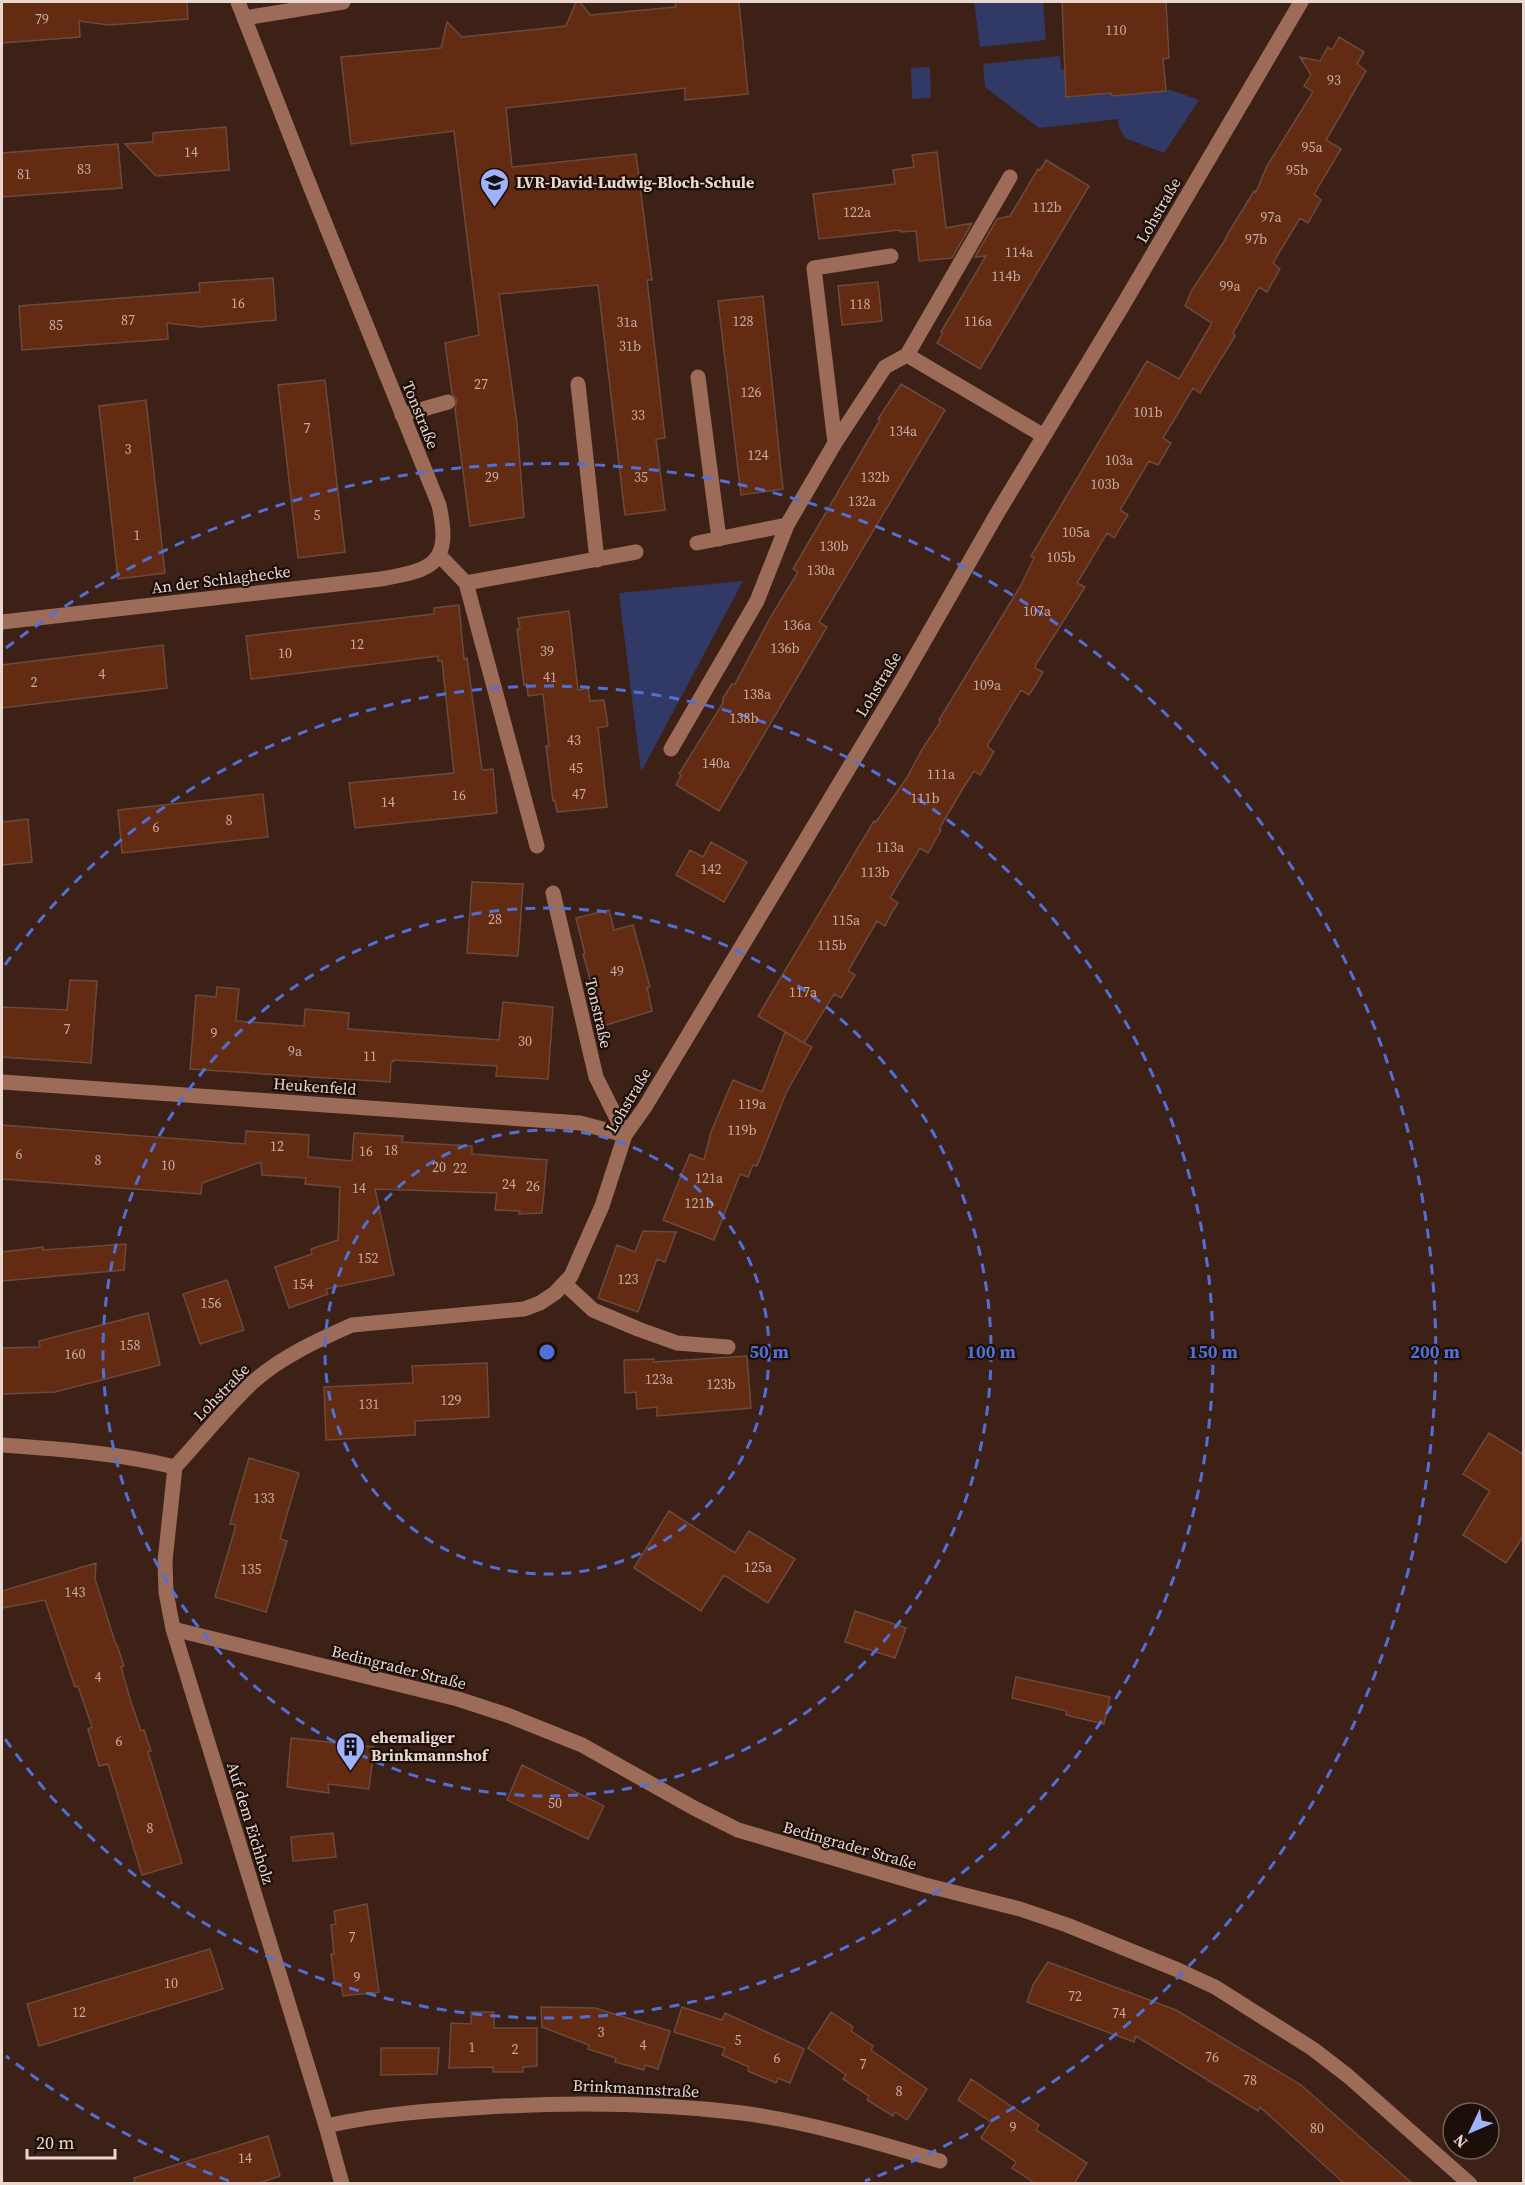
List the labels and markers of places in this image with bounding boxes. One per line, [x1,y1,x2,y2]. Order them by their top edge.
school or university icon: LVR-David-Ludwig-Bloch-Schule [479,166,511,208]
place label: LVR-David-Ludwig-Bloch-Schule [516,171,754,193]
centre of rings [537,1342,557,1362]
place label: ehemaliger Brinkmannshof [371,1726,490,1766]
building icon: ehemaliger Brinkmannshof [334,1730,366,1772]

